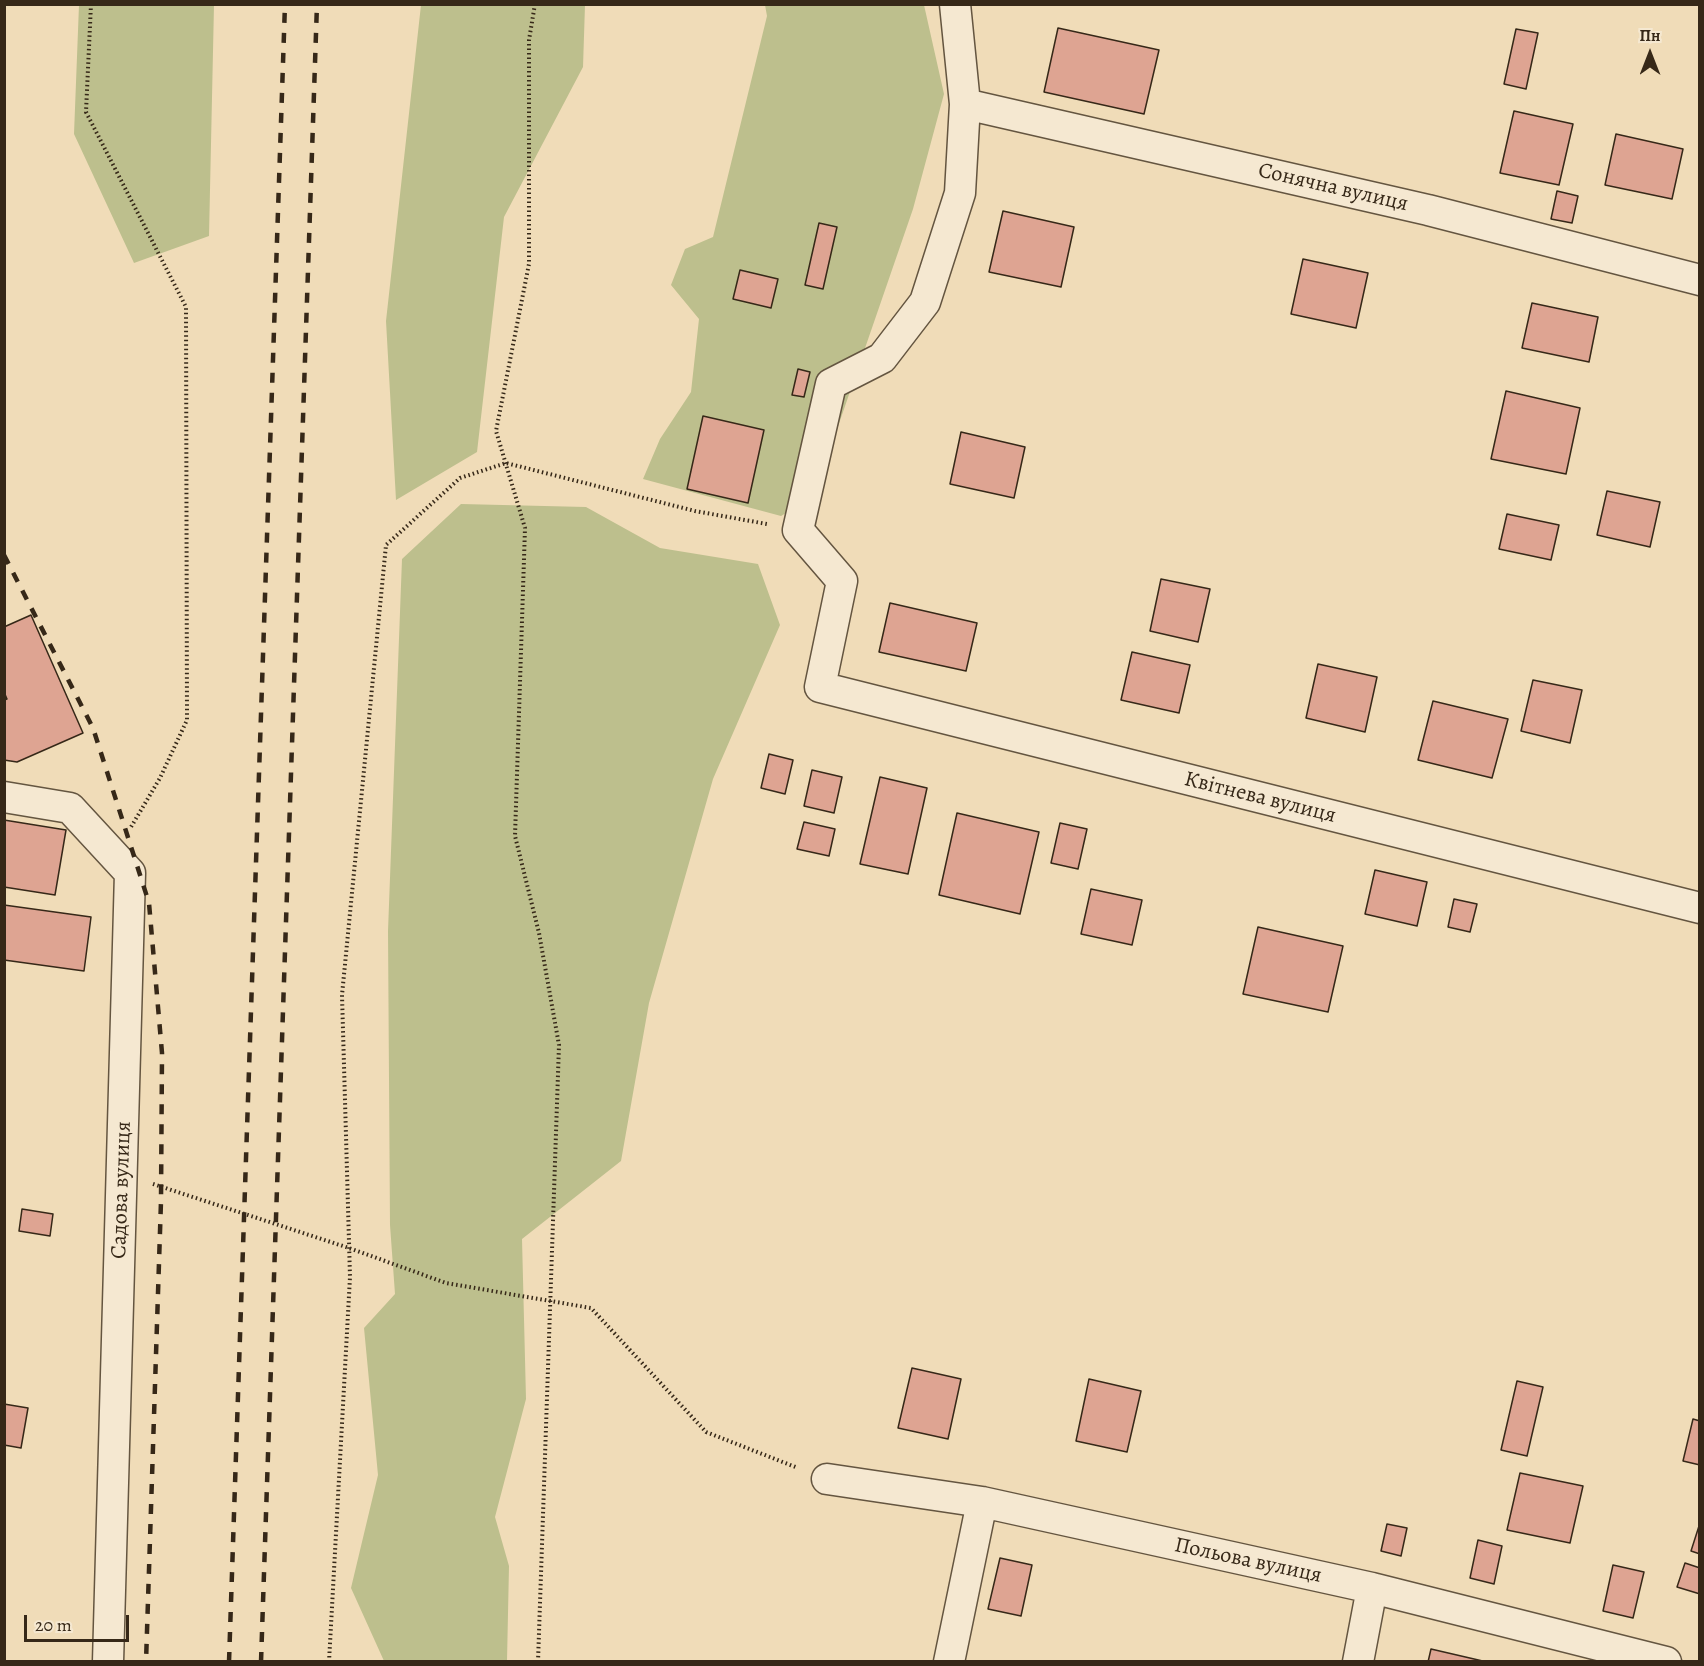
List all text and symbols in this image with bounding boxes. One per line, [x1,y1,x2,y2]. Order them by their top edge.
north arrow [1620,24,1680,84]
text: Пн [1640,25,1660,47]
street label: Сонячна вулиця [1256,158,1410,218]
street label: Квітнева вулиця [1181,766,1339,830]
street label: Садова вулиця [106,1121,138,1259]
street label: Польова вулиця [1172,1532,1324,1590]
scale bar [27,1603,132,1641]
text: 20 m [35,1613,72,1637]

